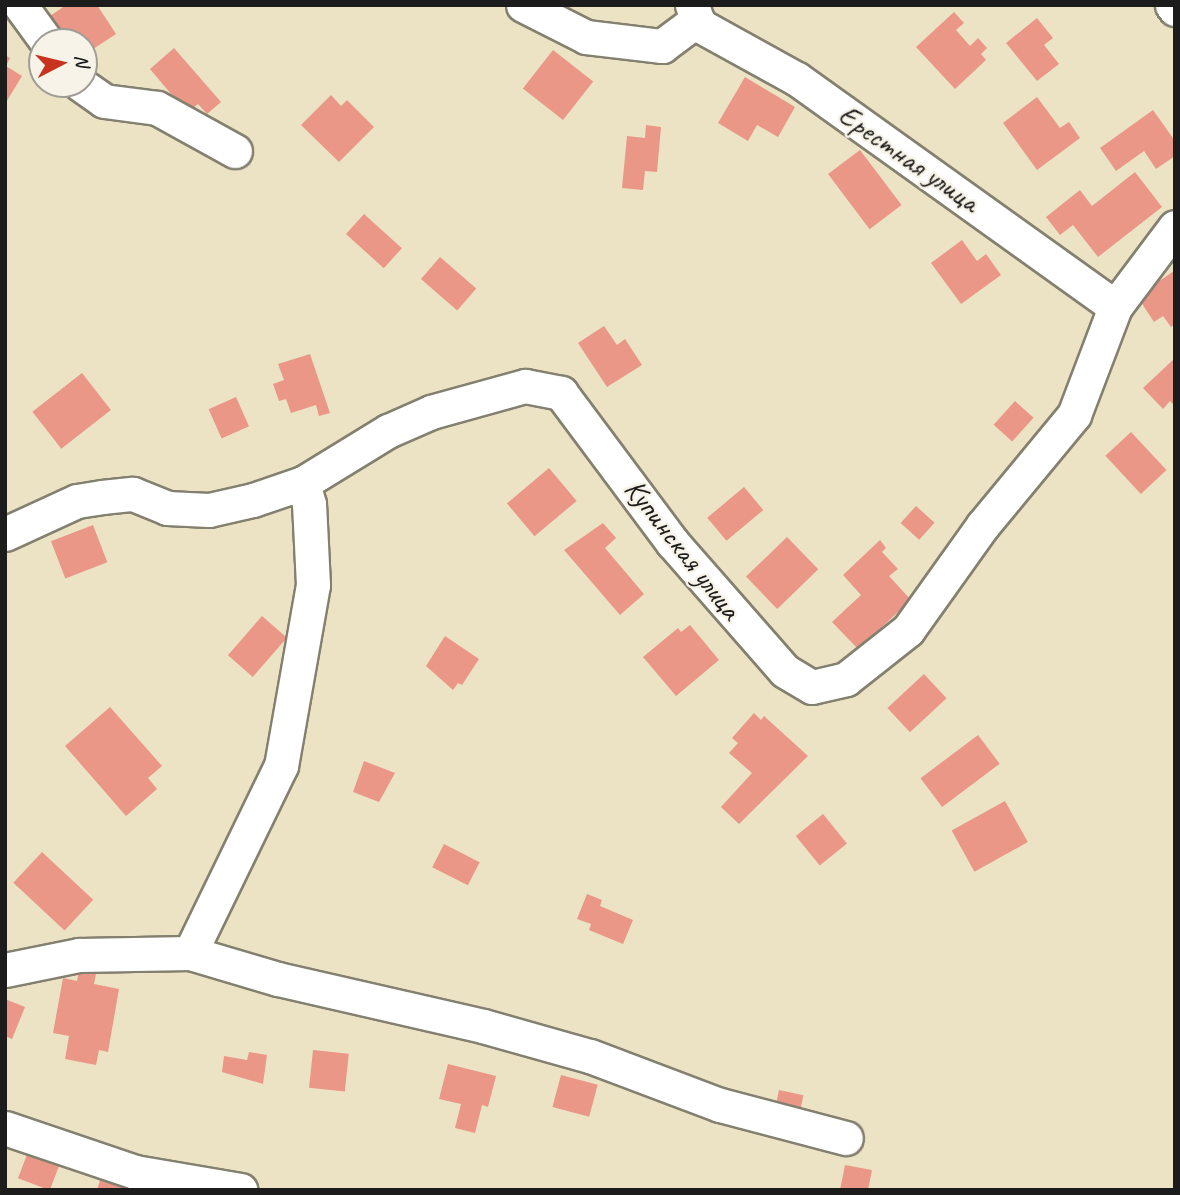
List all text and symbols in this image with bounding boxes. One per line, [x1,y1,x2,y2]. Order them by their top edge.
north arrow [28,28,98,98]
text: N [69,53,94,68]
street label: Ерестная улица [831,96,987,220]
street label: Купинская улица [616,471,750,627]

